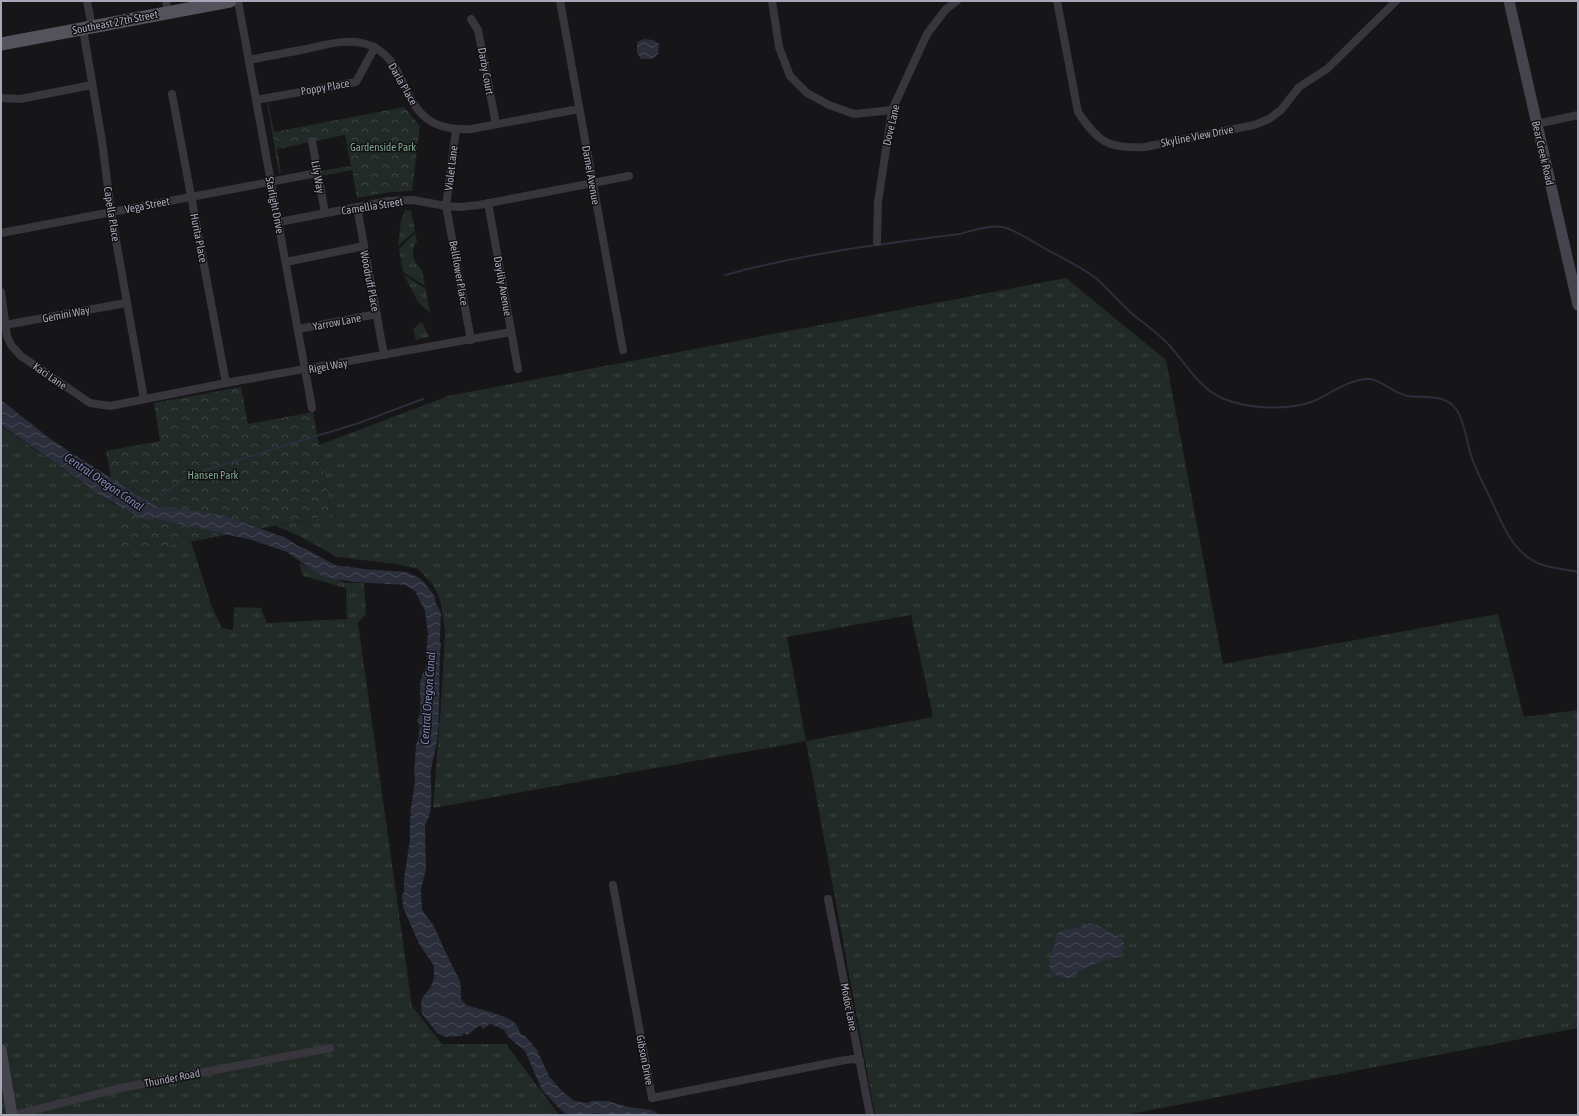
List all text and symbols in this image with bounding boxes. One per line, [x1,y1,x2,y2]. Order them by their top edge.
street label: Southeast 27th Street [71,8,159,36]
street label: Darby Court [476,47,496,95]
street label: Darla Place [386,61,420,107]
street label: Poppy Place [300,77,350,97]
street label: Dove Lane [880,103,902,147]
street label: Bear Creek Road [1530,120,1556,186]
street label: Skyline View Drive [1160,123,1234,149]
park label: Gardenside Park [350,141,416,153]
street label: Violet Lane [442,145,460,191]
street label: Darnel Avenue [580,145,602,205]
street label: Lily Way [309,160,327,195]
street label: Starlight Drive [264,176,286,234]
street label: Capella Place [102,186,122,242]
street label: Vega Street [124,195,170,215]
street label: Camellia Street [340,195,404,217]
street label: Hurita Place [188,212,210,264]
street label: Bellflower Place [447,240,471,306]
street label: Woodruff Place [358,250,382,312]
street label: Daylily Avenue [492,255,514,317]
street label: Gemini Way [41,303,91,324]
street label: Yarrow Lane [312,311,362,333]
street label: Rigel Way [308,357,349,375]
street label: Kaci Lane [31,360,69,392]
water label: Central Oregon Canal [61,450,147,514]
park label: Hansen Park [188,469,239,481]
water label: Central Oregon Canal [418,651,438,745]
street label: Modoc Lane [839,982,859,1032]
street label: Gibson Drive [634,1034,656,1086]
street label: Thunder Road [143,1067,201,1089]

